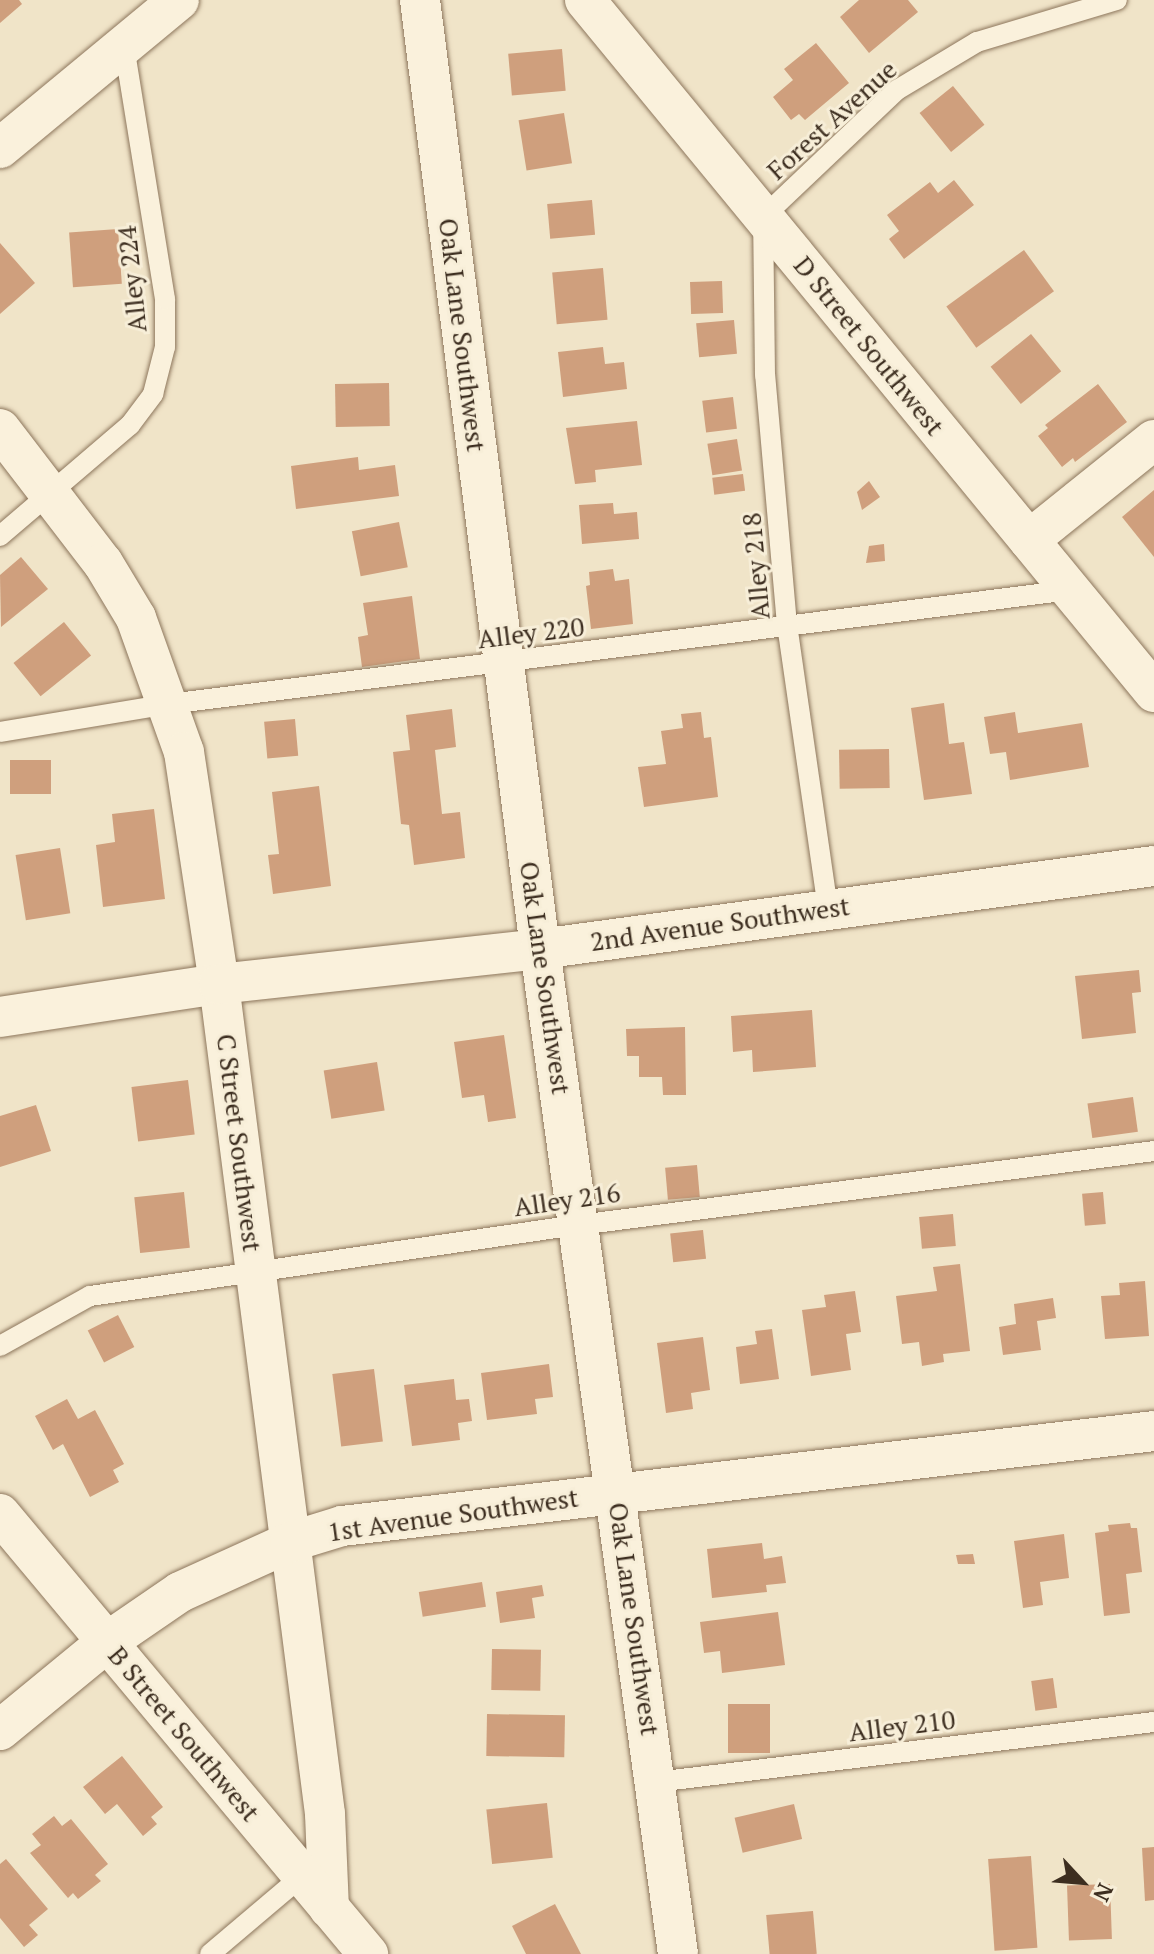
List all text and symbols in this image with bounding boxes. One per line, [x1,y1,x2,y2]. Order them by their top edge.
street label: Forest Avenue [761,54,903,186]
street label: Oak Lane Southwest [432,216,492,454]
street label: Alley 224 [111,224,153,334]
street label: D Street Southwest [787,250,951,442]
street label: Alley 218 [736,511,776,621]
street label: Alley 220 [476,611,586,655]
street label: Oak Lane Southwest [513,859,577,1097]
street label: 2nd Avenue Southwest [588,890,852,958]
street label: C Street Southwest [210,1032,268,1254]
street label: Alley 216 [512,1177,622,1223]
street label: 1st Avenue Southwest [325,1482,581,1548]
street label: Oak Lane Southwest [602,1500,666,1738]
street label: B Street Southwest [102,1640,266,1828]
street label: Alley 210 [847,1704,957,1748]
north arrow [1042,1842,1122,1922]
text: N [1087,1879,1121,1907]

